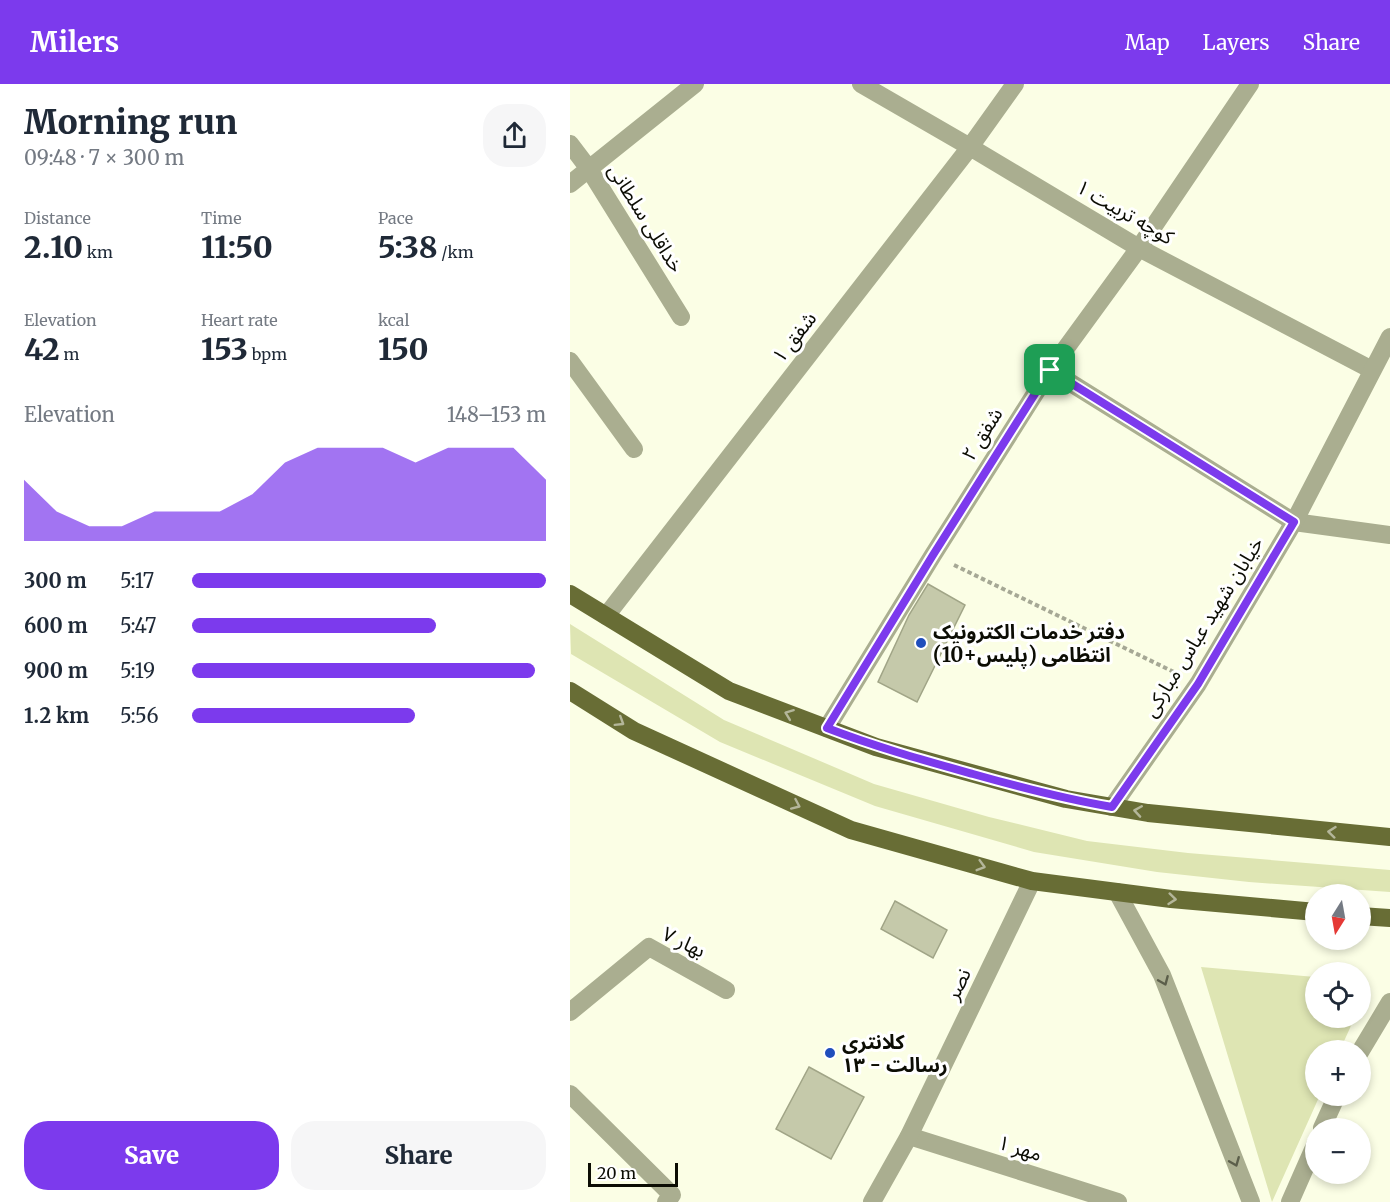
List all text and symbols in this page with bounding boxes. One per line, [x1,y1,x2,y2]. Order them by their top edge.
text: Milers [30,24,119,60]
text: Map [1125,29,1170,56]
text: Layers [1203,29,1270,56]
text: Share [1303,29,1360,56]
text: Morning run [24,102,237,143]
button: share [483,104,546,167]
text: 09:48 · 7 × 300 m [24,145,184,170]
street label: خداقلی سلطانی [603,159,690,277]
street label: کوچه تربیت ۱ [1072,174,1179,251]
text: Distance [24,208,91,228]
text: Time [201,208,242,228]
text: Pace [378,208,413,228]
text: 2.10 [24,228,83,266]
text: 11:50 [201,228,273,266]
text: 5:38 [378,228,438,266]
text: km [83,242,113,262]
text: /km [438,242,474,262]
street label: شفق ۱ [766,306,822,368]
text: Elevation [24,310,97,330]
text: Heart rate [201,310,278,330]
text: kcal [378,310,409,330]
text: 42 [24,330,60,368]
text: 153 [201,330,248,368]
text: 150 [378,330,429,368]
text: m [60,344,79,364]
text: bpm [248,344,287,364]
pin [1024,344,1075,395]
icon: arrive [1033,353,1066,386]
text: Elevation [24,402,115,427]
text: 148–153 m [447,402,546,427]
street label: شفق ۲ [956,403,1008,465]
street label: خیابان شهید عباس مبارکی [1137,532,1268,721]
text: 300 m [24,568,87,593]
text: 5:17 [120,568,154,593]
text: 600 m [24,613,88,638]
text: 5:47 [120,613,156,638]
place label: دفتر خدمات الکترونیک انتظامی (پلیس+10) [933,619,1125,669]
marker: دفتر خدمات الکترونیک انتظامی (پلیس+10) [914,636,928,650]
text: 900 m [24,658,88,683]
text: 5:19 [120,658,155,683]
text: 1.2 km [24,703,89,728]
text: 5:56 [120,703,159,728]
one-way arrow [784,708,795,721]
one-way arrow [614,714,624,726]
one-way arrow [790,797,801,809]
one-way arrow [1133,805,1143,818]
one-way arrow [1327,826,1336,839]
one-way arrow [975,859,986,871]
north arrow [1305,884,1371,950]
map controls [1305,884,1371,1184]
one-way arrow [1168,892,1177,905]
street label: بهار ۷ [659,920,710,963]
button: locate [1305,962,1371,1028]
street label: نصر [939,964,976,1005]
one-way arrow [1157,975,1169,986]
place label: کلانتری ۱۳ - رسالت [842,1029,948,1077]
button: + [1305,1040,1371,1106]
marker: کلانتری ۱۳ - رسالت [823,1046,837,1060]
button: − [1305,1118,1371,1184]
button: Save [24,1121,279,1190]
button: Share [291,1121,546,1190]
street label: مهر ۱ [995,1129,1045,1166]
one-way arrow [1228,1156,1241,1167]
scale bar [588,1160,678,1188]
text: 20 m [597,1163,636,1183]

